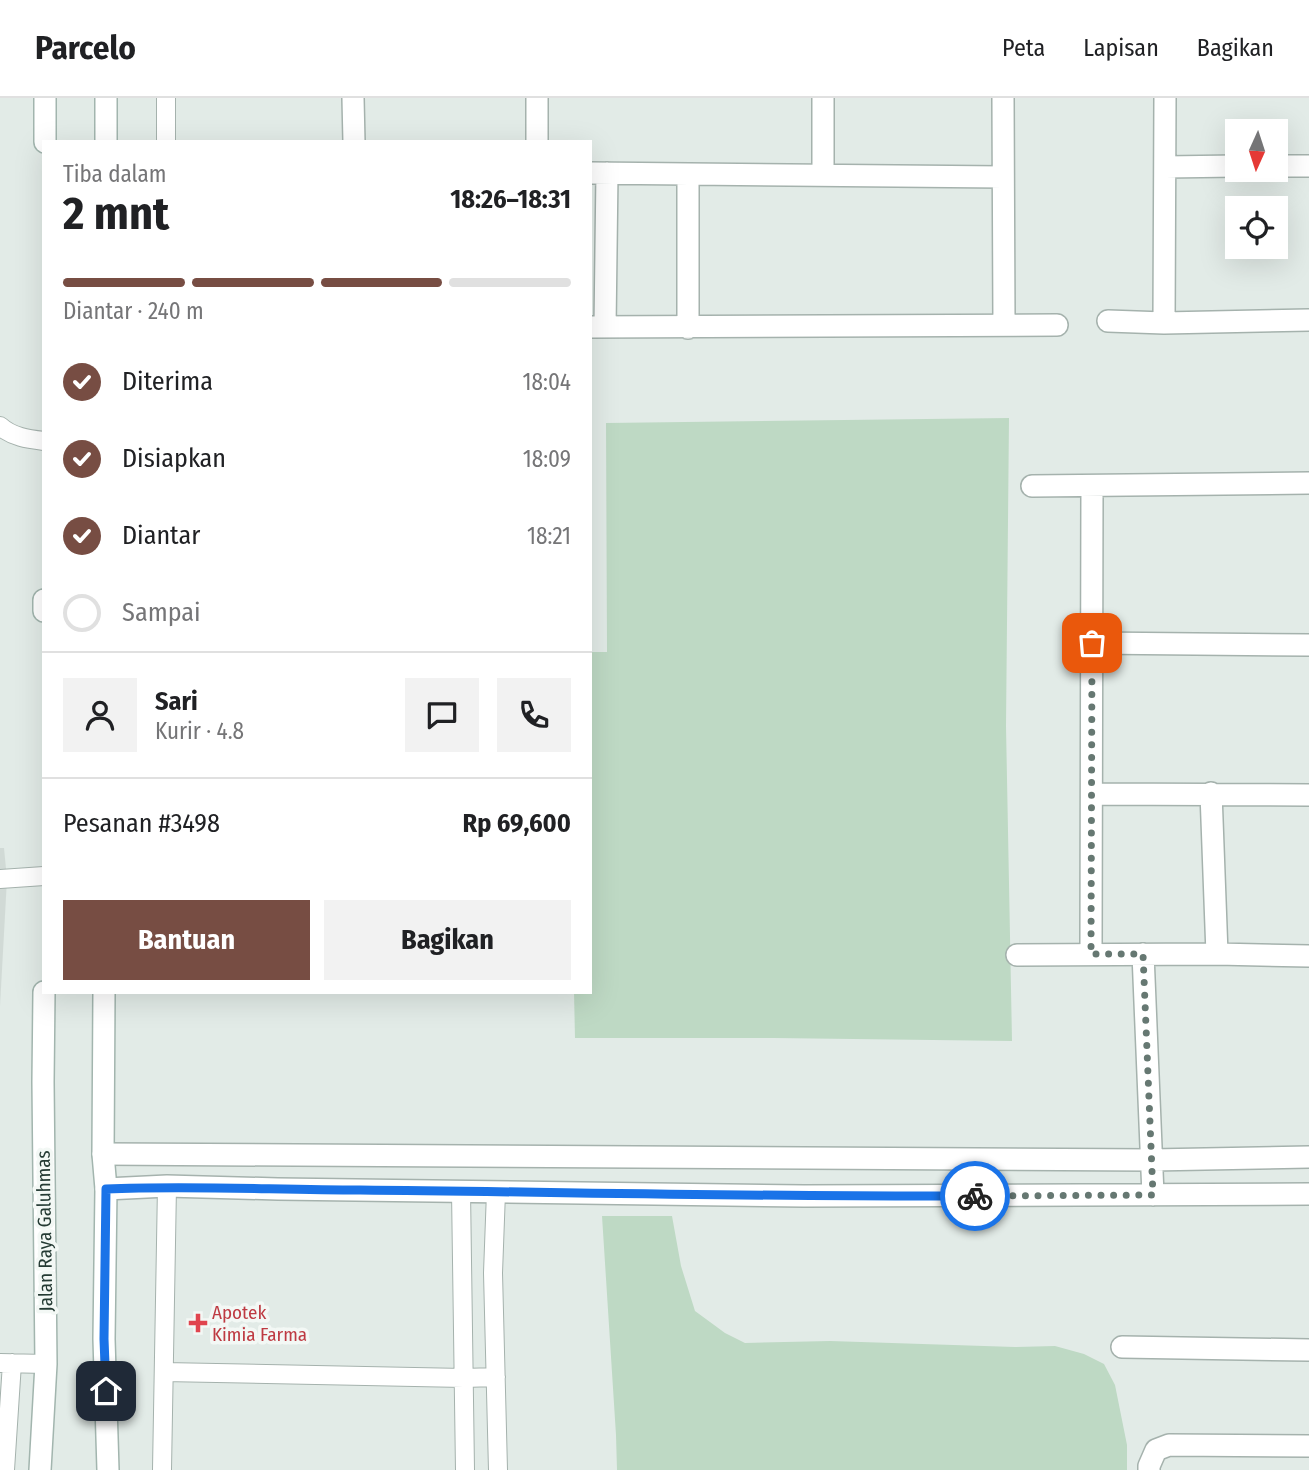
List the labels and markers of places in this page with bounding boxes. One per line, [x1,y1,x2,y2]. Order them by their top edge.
pin [1062,613,1122,673]
place label: Apotek Kimia Farma [212,1301,307,1346]
marker: Apotek Kimia Farma [190,1315,206,1331]
pin [76,1361,136,1421]

